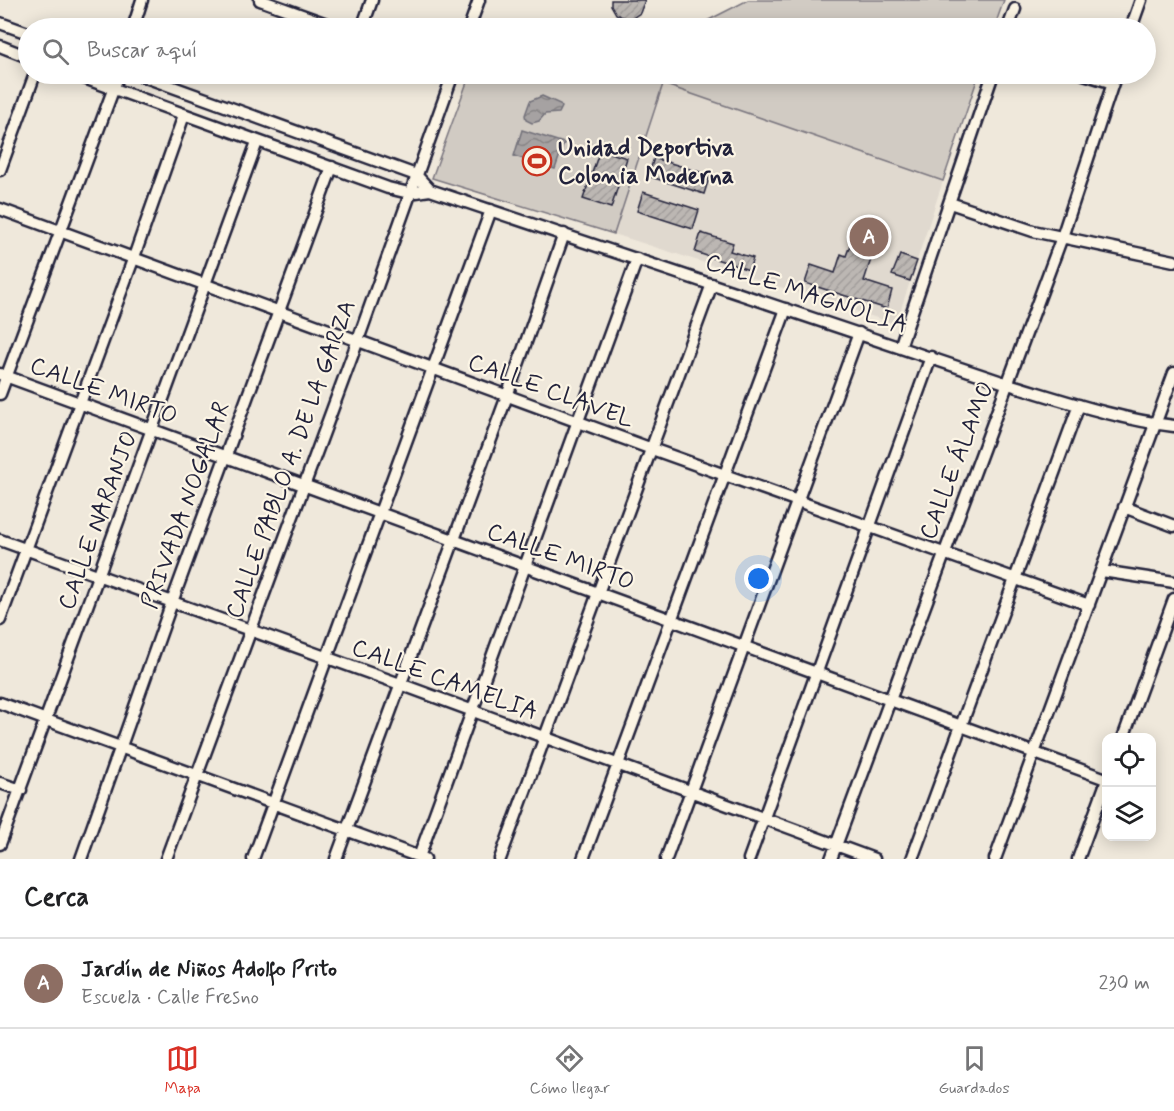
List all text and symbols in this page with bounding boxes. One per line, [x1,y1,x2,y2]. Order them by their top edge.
search box [18,18,1156,84]
icon: search [39,35,72,68]
text: Buscar aquí [87,37,198,65]
place label: Unidad Deportiva Colonia Moderna [558,133,734,192]
sports icon: Unidad Deportiva Colonia Moderna [521,145,553,177]
pin: A [850,214,888,260]
street label: CALLE MAGNOLIA [701,247,912,342]
street label: CALLE PABLO A. DE LA GARZA [219,296,364,623]
street label: CALLE CLAVEL [463,347,638,436]
street label: CALLE MIRTO [26,350,181,432]
street label: CALLE ÁLAMO [912,377,1002,544]
street label: PRIVADA NOGALAR [134,398,238,613]
street label: CALLE NARANJO [52,427,145,614]
street label: CALLE MIRTO [483,516,638,598]
your location [744,564,773,593]
street label: CALLE CAMELIA [347,632,542,728]
map controls [1102,733,1156,841]
button: locate [1102,733,1156,787]
button: layers [1102,787,1156,841]
text: Cerca [24,881,89,915]
text: Jardín de Niños Adolfo Prito [81,956,337,984]
text: A [37,970,50,997]
text: 230 m [1098,970,1150,997]
text: Escuela · Calle Fresno [81,984,259,1011]
tab: Mapa [164,1042,201,1099]
tab: Cómo llegar [530,1042,610,1099]
tab: Guardados [938,1042,1010,1099]

